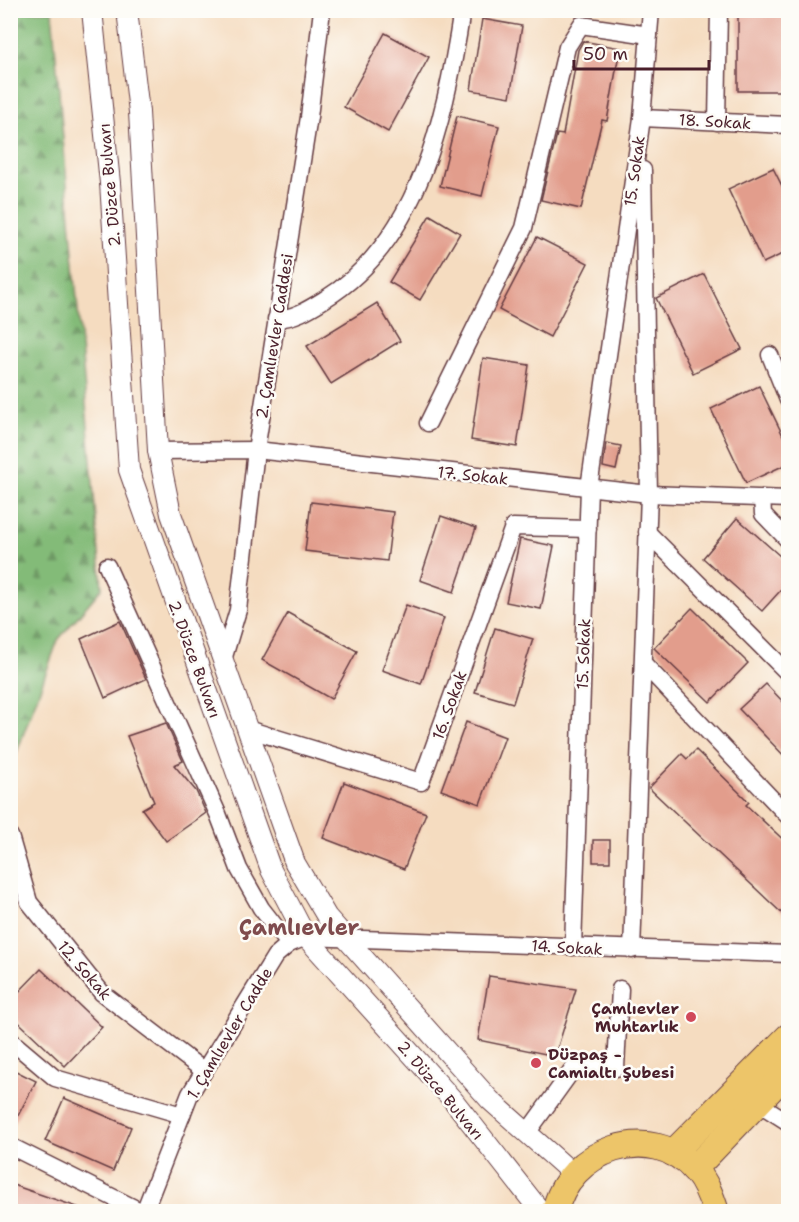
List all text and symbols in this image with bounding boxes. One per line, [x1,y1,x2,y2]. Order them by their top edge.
scale bar [574,33,709,71]
text: 50 m [583,42,628,66]
street label: 18. Sokak [678,109,752,134]
street label: 2. Düzce Bulvarı [94,122,125,248]
street label: 15. Sokak [619,134,650,208]
street label: 2. Çamlıevler Caddesi [251,252,298,420]
street label: 17. Sokak [437,461,509,490]
street label: 2. Düzce Bulvarı [163,597,226,721]
street label: 15. Sokak [572,618,595,690]
street label: 16. Sokak [427,668,472,743]
district label: Çamlıevler [239,913,360,942]
street label: 14. Sokak [531,935,603,960]
street label: 12. Sokak [53,936,116,1004]
street label: 1. Çamlıevler Cadde [182,963,277,1103]
place label: Çamlıevler Muhtarlık [591,998,679,1037]
marker: Çamlıevler Muhtarlık [684,1010,698,1024]
street label: 2. Düzce Bulvarı [393,1036,488,1144]
place label: Düzpaş - Camialtı Şubesi [548,1044,674,1083]
marker: Düzpaş - Camialtı Şubesi [529,1056,543,1070]

